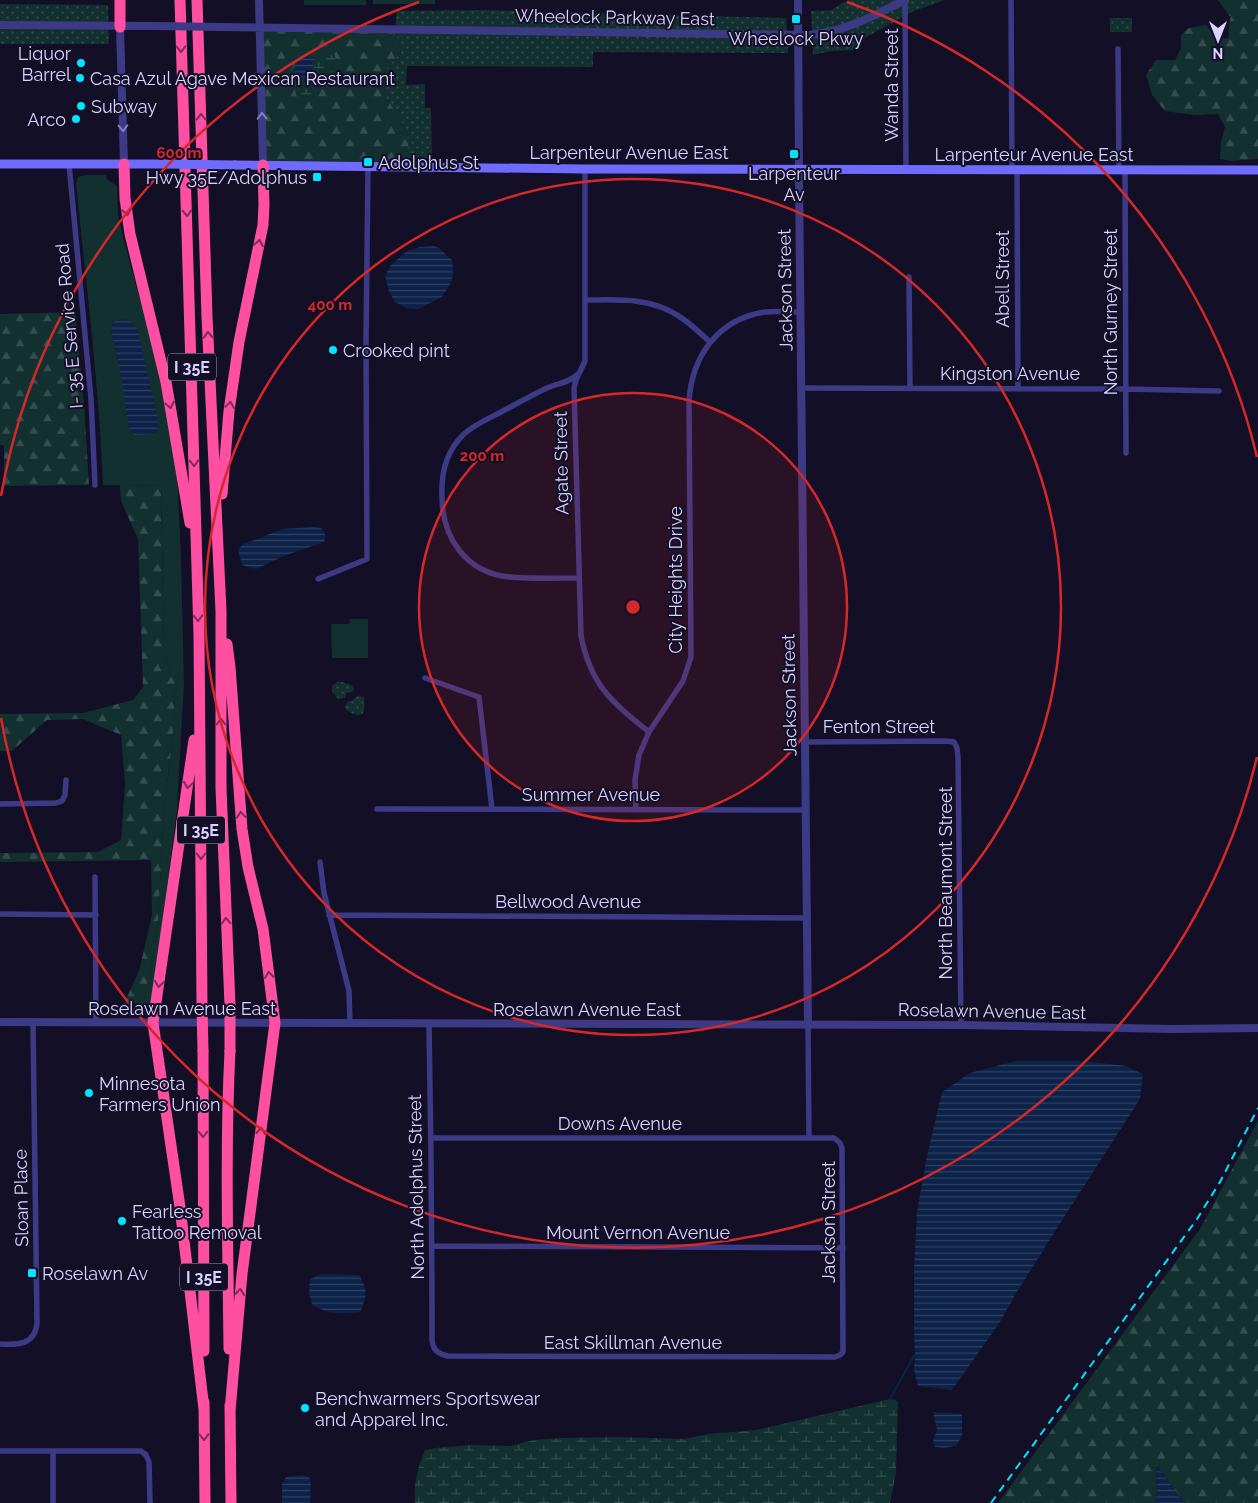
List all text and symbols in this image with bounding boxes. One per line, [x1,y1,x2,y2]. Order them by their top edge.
street label: Wheelock Parkway East [515,5,715,29]
marker: Wheelock Pkwy [790,13,802,25]
north arrow [1193,15,1243,65]
place label: Wheelock Pkwy [728,28,864,49]
street label: Wanda Street [881,28,902,142]
place label: Liquor Barrel [18,43,72,85]
one-way arrow [176,45,186,53]
text: N [1213,45,1223,61]
marker: Liquor Barrel [75,57,87,69]
place label: Casa Azul Agave Mexican Restaurant [90,68,395,89]
marker: Casa Azul Agave Mexican Restaurant [74,72,86,84]
place label: Subway [91,96,157,117]
marker: Subway [75,100,87,112]
place label: Arco [27,109,66,130]
one-way arrow [257,112,268,120]
marker: Arco [70,113,82,125]
one-way arrow [195,113,206,121]
one-way arrow [118,124,129,132]
street label: Larpenteur Avenue East [530,142,728,163]
text: 600 m [156,144,202,162]
street label: Larpenteur Avenue East [935,144,1133,165]
marker: Larpenteur Av [788,148,800,160]
place label: Adolphus St [378,152,479,173]
marker: Adolphus St [362,156,374,168]
place label: Larpenteur Av [748,163,841,205]
place label: Hwy 35E/Adolphus [146,167,307,188]
marker: Hwy 35E/Adolphus [311,171,323,183]
one-way arrow [121,208,131,216]
one-way arrow [181,210,192,218]
street label: Jackson Street [773,229,797,351]
street label: North Gurney Street [1100,229,1121,395]
street label: Abell Street [992,230,1013,328]
one-way arrow [254,239,264,248]
street label: I- 35 E Service Road [51,243,87,409]
text: 400 m [308,296,352,314]
one-way arrow [202,330,213,338]
place label: Crooked pint [343,340,450,361]
marker: Crooked pint [327,344,339,356]
road number: I 35E [168,354,216,381]
street label: Kingston Avenue [940,363,1080,384]
one-way arrow [165,400,175,409]
one-way arrow [224,400,234,409]
street label: Agate Street [550,411,572,515]
text: 200 m [460,447,504,465]
one-way arrow [189,460,199,468]
street label: City Heights Drive [665,506,686,654]
centre of rings [624,598,642,616]
one-way arrow [193,614,204,622]
street label: Jackson Street [777,634,801,756]
street label: Fenton Street [823,716,935,737]
one-way arrow [216,718,226,726]
one-way arrow [183,782,194,790]
street label: Summer Avenue [522,784,661,805]
street label: North Beaumont Street [935,786,956,980]
one-way arrow [236,811,247,819]
road number: I 35E [177,816,225,844]
one-way arrow [196,852,206,860]
street label: Bellwood Avenue [495,891,642,912]
one-way arrow [221,917,232,925]
one-way arrow [264,971,275,979]
one-way arrow [154,981,165,989]
street label: Roselawn Avenue East [88,998,276,1019]
street label: Roselawn Avenue East [493,999,681,1020]
street label: Roselawn Avenue East [898,999,1086,1023]
place label: Minnesota Farmers Union [99,1073,220,1115]
marker: Minnesota Farmers Union [83,1087,95,1099]
street label: North Adolphus Street [404,1094,428,1280]
street label: Downs Avenue [558,1113,683,1134]
one-way arrow [255,1127,266,1135]
one-way arrow [198,1131,208,1139]
street label: Sloan Place [10,1149,32,1247]
street label: Jackson Street [818,1161,839,1283]
place label: Fearless Tattoo Removal [132,1201,262,1243]
marker: Fearless Tattoo Removal [116,1215,128,1227]
street label: Mount Vernon Avenue [546,1222,731,1243]
place label: Roselawn Av [42,1263,149,1284]
road number: I 35E [180,1264,228,1290]
marker: Roselawn Av [26,1267,38,1279]
one-way arrow [234,1288,245,1296]
street label: East Skillman Avenue [544,1332,723,1353]
place label: Benchwarmers Sportswear and Apparel Inc. [315,1388,541,1430]
marker: Benchwarmers Sportswear and Apparel Inc. [299,1402,311,1414]
one-way arrow [199,1433,210,1441]

